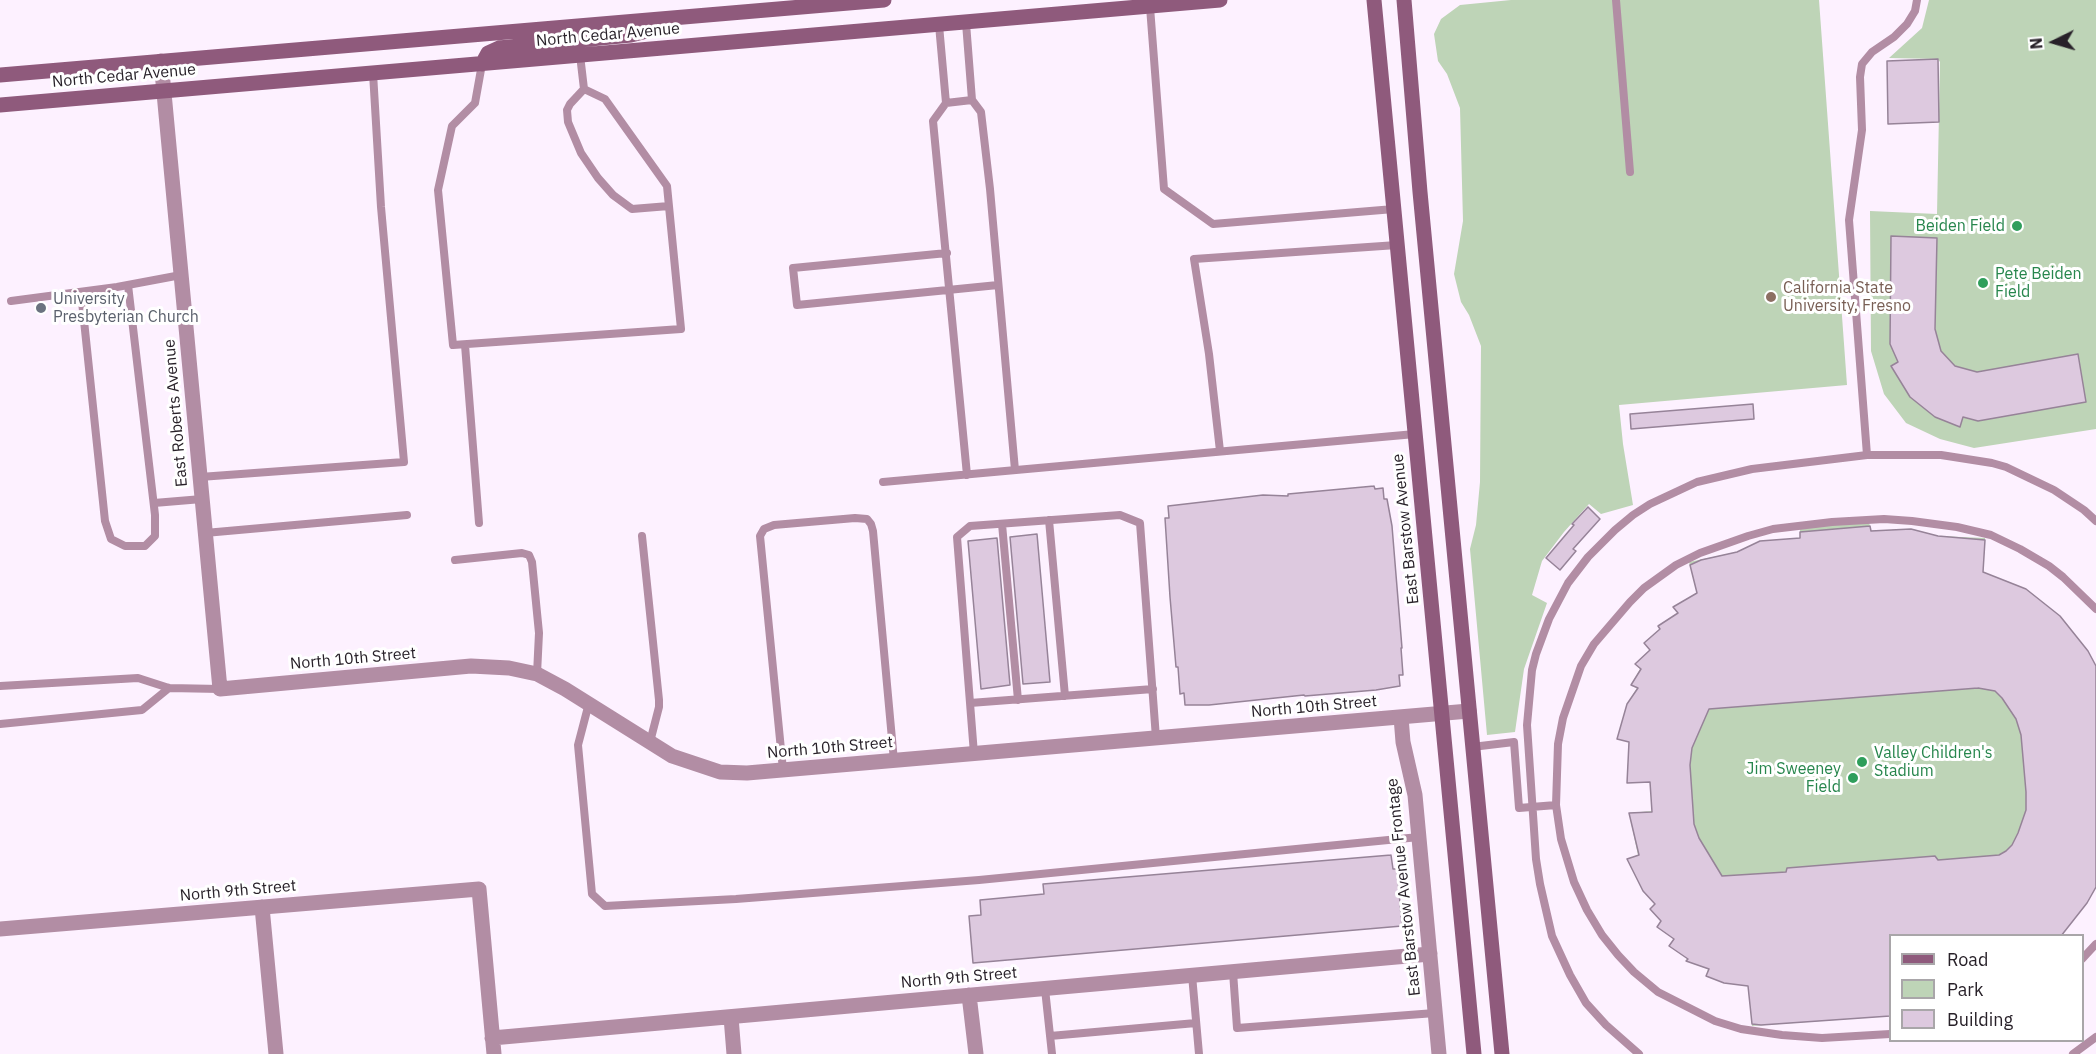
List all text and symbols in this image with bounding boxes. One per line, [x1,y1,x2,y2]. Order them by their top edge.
north arrow [2024,12,2084,72]
street label: North Cedar Avenue [535,19,681,51]
text: N [2026,37,2047,50]
street label: North Cedar Avenue [51,60,197,92]
place label: Beiden Field [1915,216,2005,236]
marker: Beiden Field [2010,219,2024,233]
place label: Pete Beiden Field [1995,264,2082,302]
marker: Pete Beiden Field [1976,276,1990,290]
place label: California State University, Fresno [1783,278,1911,316]
place label: University Presbyterian Church [53,289,199,327]
marker: California State University, Fresno [1764,290,1778,304]
marker: University Presbyterian Church [34,301,48,315]
street label: East Roberts Avenue [160,338,192,488]
street label: East Barstow Avenue [1389,453,1423,605]
street label: North 10th Street [289,644,417,674]
street label: North 10th Street [1250,692,1378,722]
street label: North 10th Street [766,733,894,763]
place label: Valley Children's Stadium [1874,743,1993,781]
marker: Valley Children's Stadium [1855,755,1869,769]
place label: Jim Sweeney Field [1746,759,1841,797]
marker: Jim Sweeney Field [1846,771,1860,785]
street label: East Barstow Avenue Frontage [1383,777,1425,997]
street label: North 9th Street [179,876,297,906]
legend [1889,934,2084,1042]
text: Road [1947,948,1988,971]
street label: North 9th Street [900,963,1018,993]
text: Park [1947,978,1983,1001]
text: Building [1947,1008,2013,1031]

